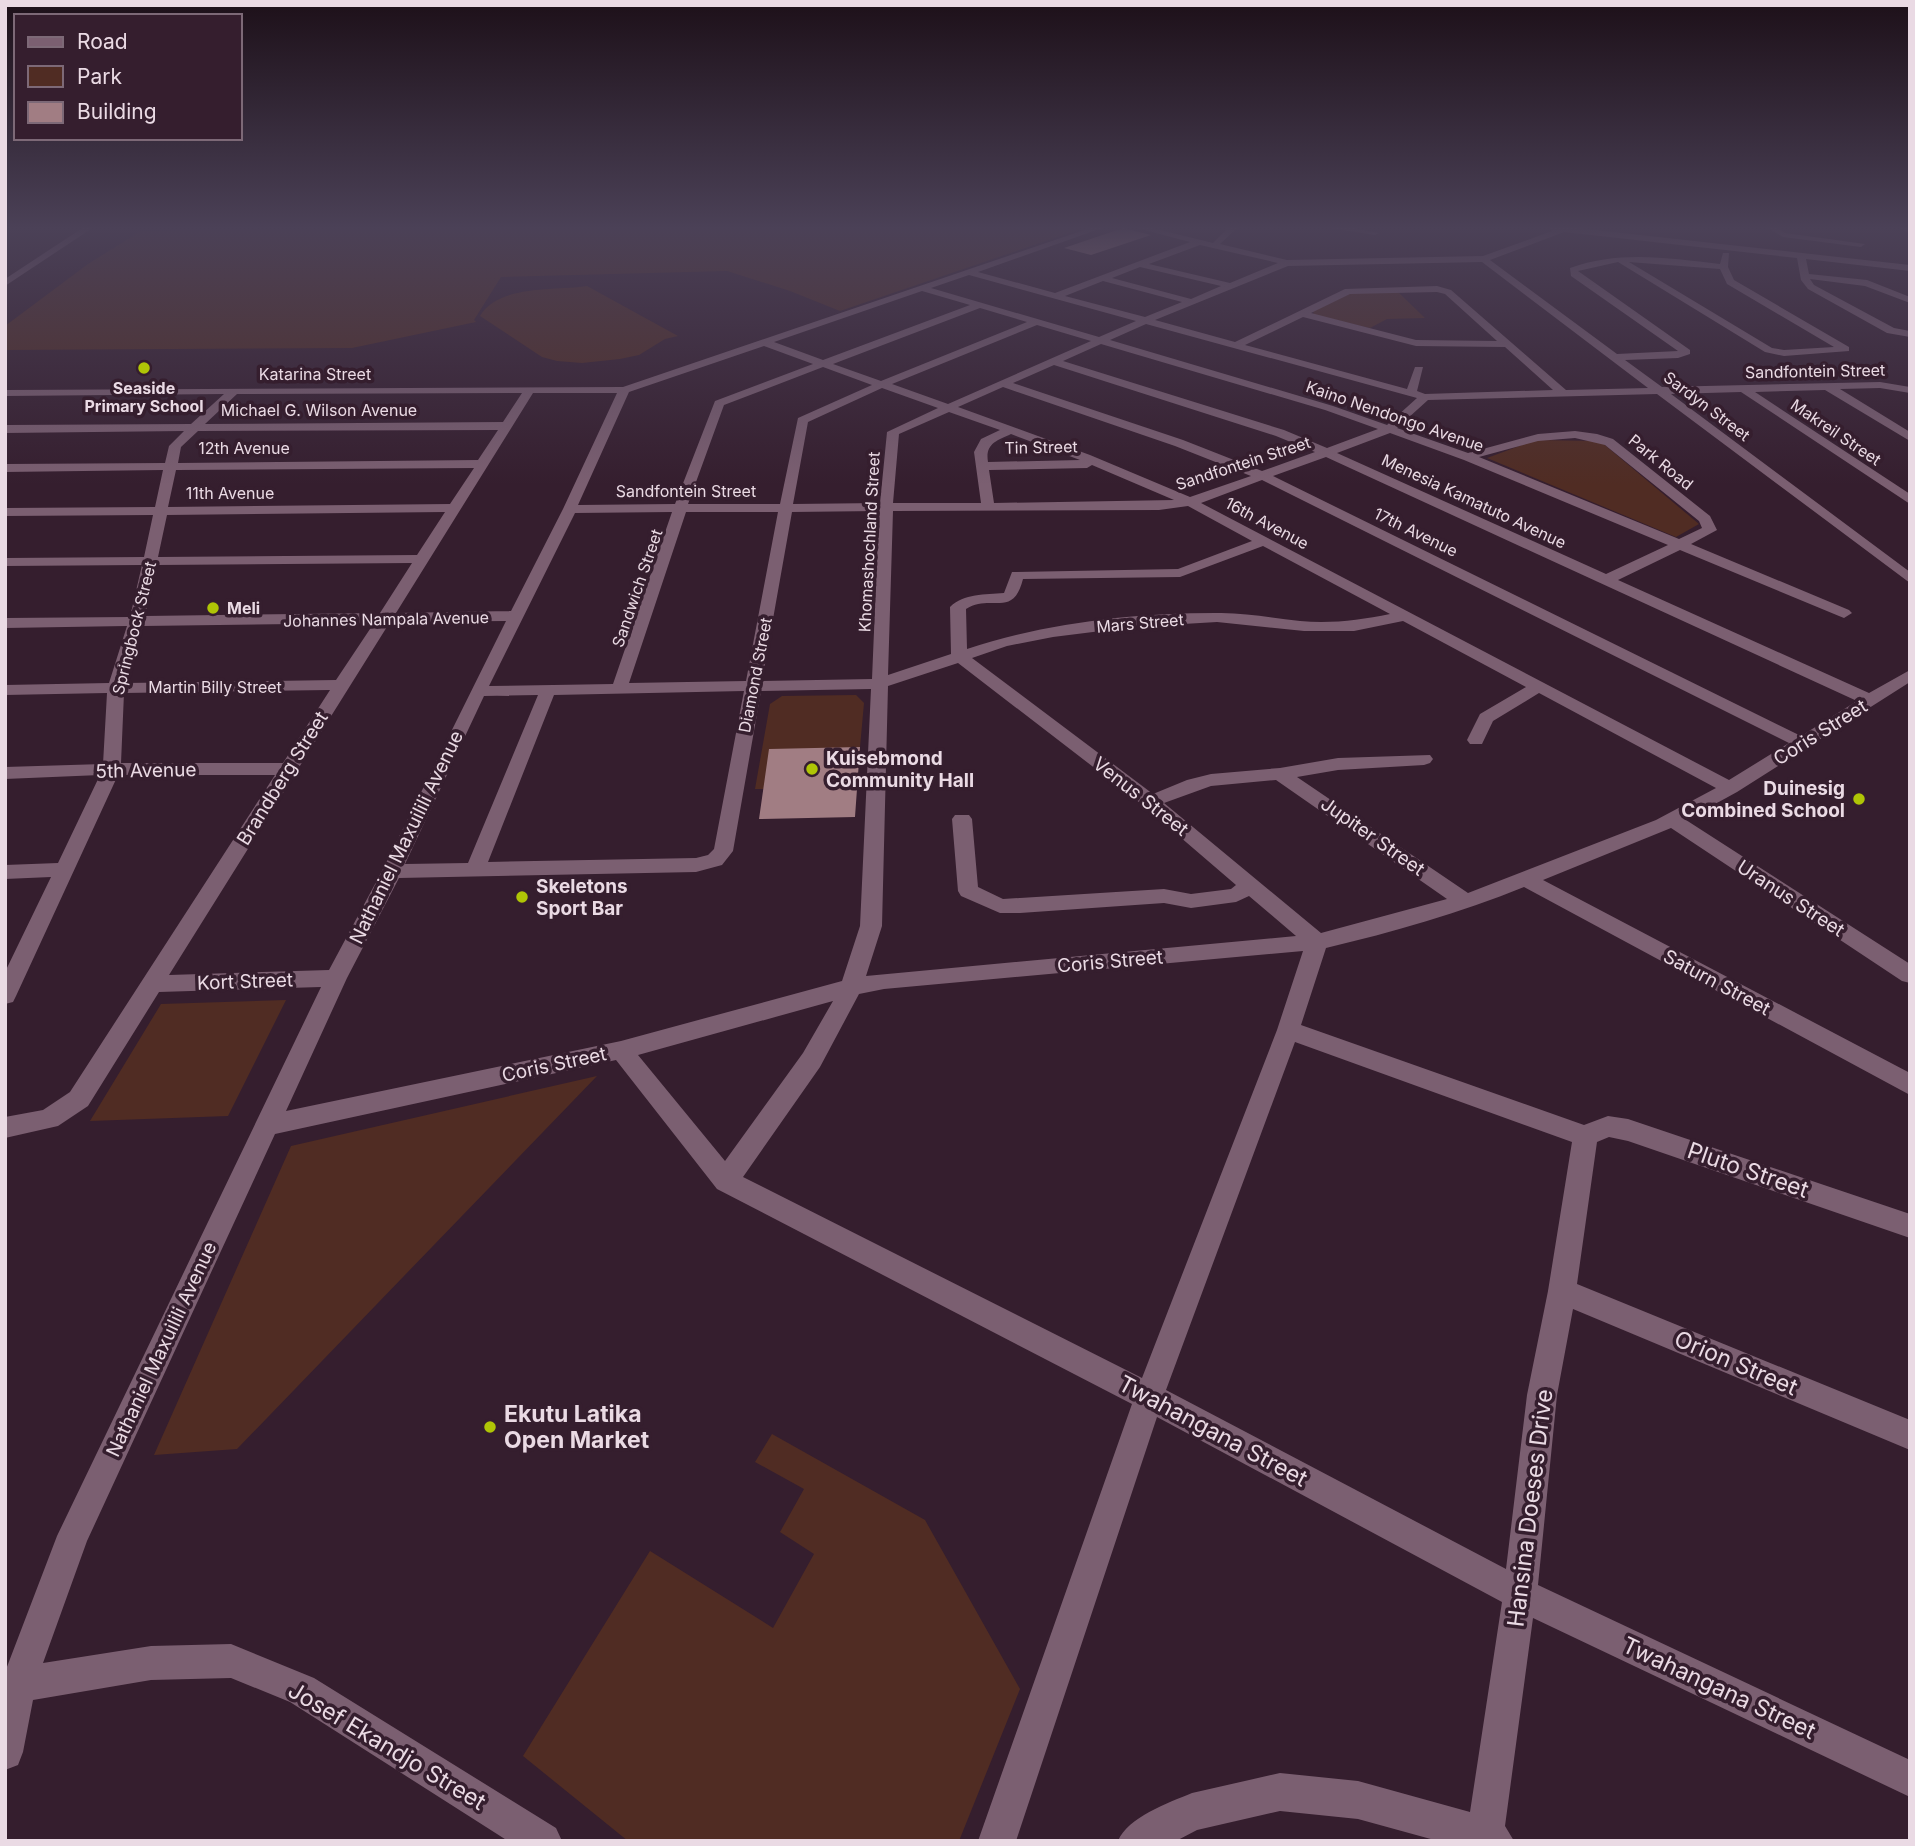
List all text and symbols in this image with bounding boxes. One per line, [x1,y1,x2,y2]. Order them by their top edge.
legend [14,14,242,140]
text: Road [77,29,128,54]
text: Park [77,64,122,89]
text: Building [77,99,157,124]
marker: Seaside Primary School [136,360,152,376]
street label: Sandfontein Street [1745,360,1885,382]
street label: Katarina Street [259,364,371,384]
street label: Sardyn Street [1660,367,1754,445]
street label: Kaino Nendongo Avenue [1303,376,1487,456]
place label: Seaside Primary School [84,378,204,416]
street label: Makreil Street [1787,394,1885,470]
street label: Michael G. Wilson Avenue [221,400,417,420]
street label: Park Road [1625,430,1697,494]
street label: Sandfontein Street [1173,432,1313,494]
street label: Tin Street [1004,436,1078,458]
street label: 12th Avenue [198,438,290,458]
street label: Menesia Kamatuto Avenue [1379,449,1569,553]
street label: Khomashochland Street [854,451,884,633]
street label: Sandfontein Street [616,481,756,501]
street label: 11th Avenue [186,483,274,503]
street label: 16th Avenue [1222,493,1312,553]
street label: 17th Avenue [1371,503,1461,561]
street label: Sandwich Street [607,526,667,650]
street label: Springbock Street [108,559,160,697]
place label: Meli [227,598,260,618]
marker: Meli [205,600,221,616]
street label: Johannes Nampala Avenue [283,607,489,631]
street label: Mars Street [1096,609,1184,637]
street label: Diamond Street [734,616,776,734]
street label: Martin Billy Street [148,677,282,697]
street label: Coris Street [1769,695,1871,770]
street label: Brandberg Street [232,707,333,849]
street label: Nathaniel Maxuilili Avenue [345,727,468,948]
place label: Kuisebmond Community Hall [826,747,974,792]
street label: Venus Street [1088,752,1193,841]
street label: 5th Avenue [95,758,197,783]
marker: Kuisebmond Community Hall [804,761,820,777]
place label: Duinesig Combined School [1681,777,1845,822]
marker: Duinesig Combined School [1851,791,1867,807]
street label: Jupiter Street [1316,792,1429,881]
street label: Uranus Street [1733,855,1849,942]
place label: Skeletons Sport Bar [536,875,628,920]
marker: Skeletons Sport Bar [514,889,530,905]
street label: Coris Street [1056,945,1164,978]
street label: Saturn Street [1659,945,1774,1020]
street label: Kort Street [197,968,293,995]
street label: Coris Street [500,1042,608,1087]
street label: Pluto Street [1684,1136,1813,1204]
street label: Nathaniel Maxuilili Avenue [101,1238,221,1460]
street label: Orion Street [1670,1325,1802,1402]
street label: Twahangana Street [1114,1369,1313,1493]
street label: Hansina Doeses Drive [1502,1388,1558,1628]
place label: Ekutu Latika Open Market [504,1400,650,1454]
marker: Ekutu Latika Open Market [482,1419,498,1435]
street label: Twahangana Street [1618,1631,1821,1745]
street label: Josef Ekandjo Street [283,1676,491,1816]

